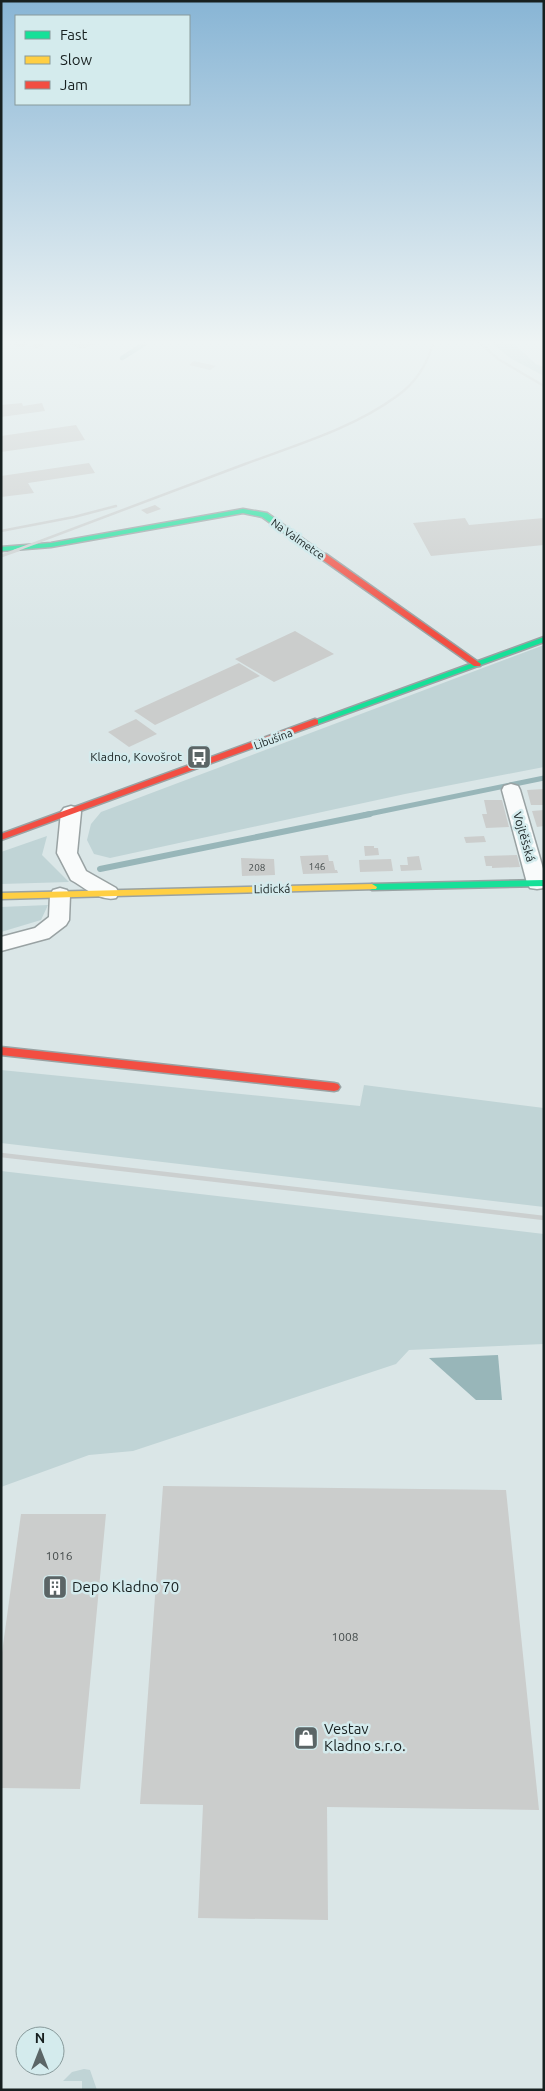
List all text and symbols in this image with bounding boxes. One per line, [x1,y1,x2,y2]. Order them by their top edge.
legend [15,15,190,105]
text: Fast [60,26,88,43]
text: Slow [60,51,93,68]
text: Jam [60,76,88,93]
street label: Na Valmetce [269,516,327,562]
street label: Libušina [252,726,294,752]
bus stop icon: Kladno, Kovošrot [186,744,212,770]
place label: Kladno, Kovošrot [90,750,182,763]
street label: Vojtěšská [511,811,538,863]
house number: 146 [309,861,326,872]
house number: 208 [249,862,266,873]
street label: Lidická [253,882,290,895]
house number: 1016 [45,1549,73,1562]
building icon: Depo Kladno 70 [42,1574,68,1600]
place label: Depo Kladno 70 [72,1578,179,1595]
house number: 1008 [331,1630,359,1643]
place label: Vestav Kladno s.r.o. [324,1720,406,1754]
shop icon: Vestav Kladno s.r.o. [293,1725,319,1751]
north arrow [15,2026,65,2076]
text: N [35,2030,45,2046]

